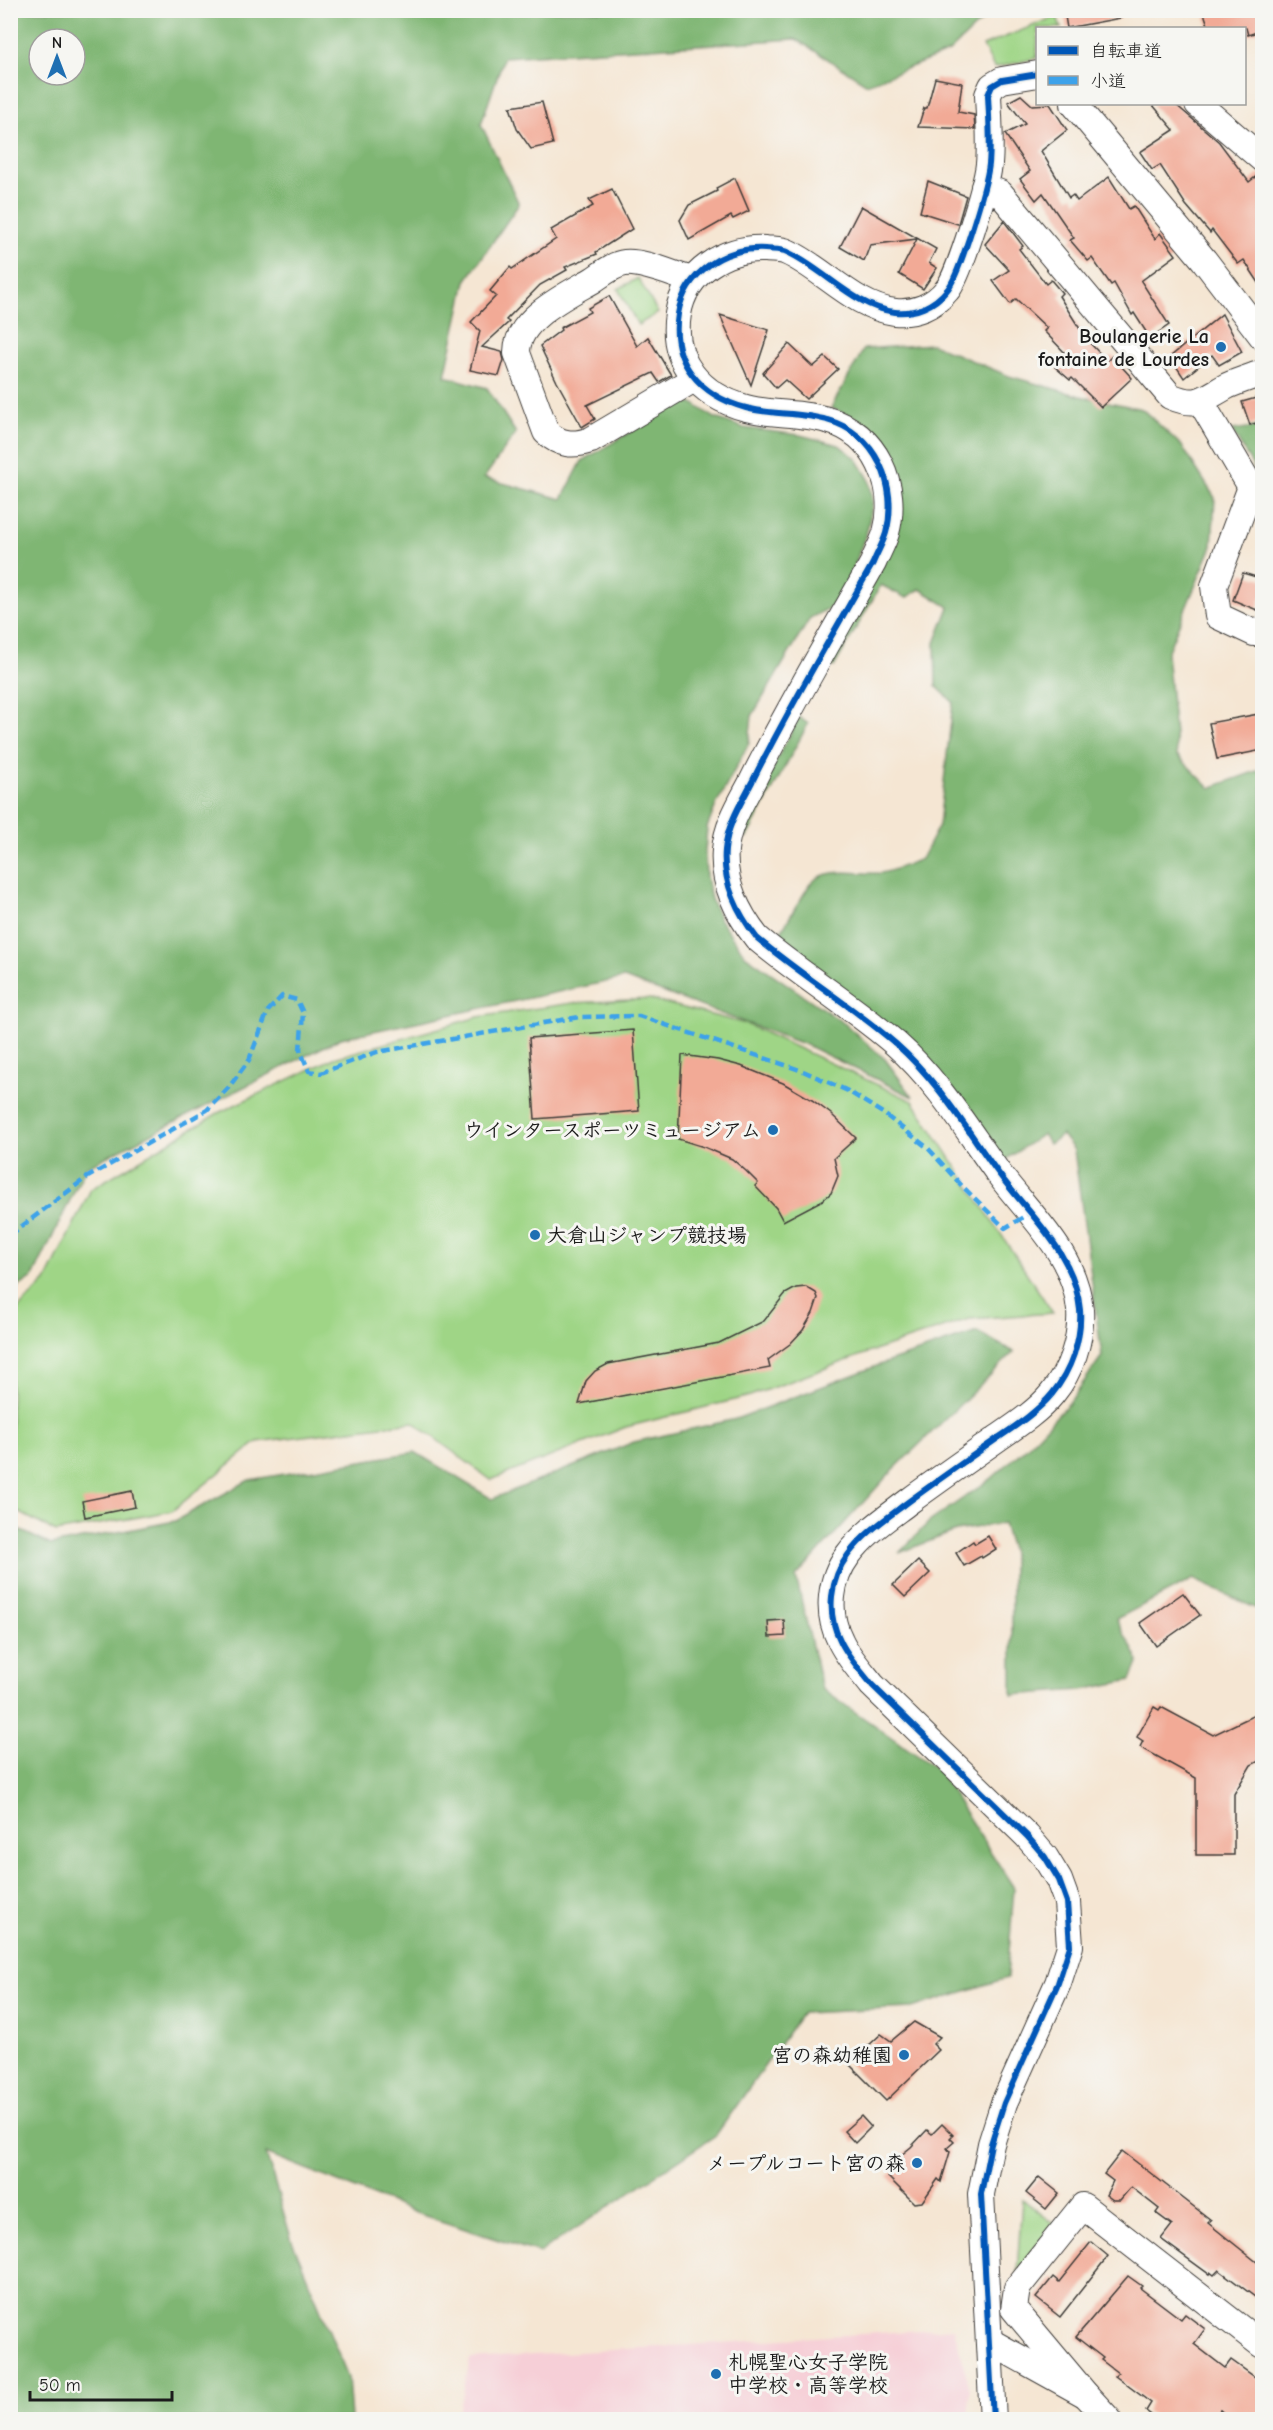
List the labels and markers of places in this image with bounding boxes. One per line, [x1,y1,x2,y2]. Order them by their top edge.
place label: Boulangerie La fontaine de Lourdes [1037,325,1209,371]
marker: Boulangerie La fontaine de Lourdes [1214,340,1228,354]
place label: ウインタースポーツミュージアム [463,1119,761,1142]
marker: ウインタースポーツミュージアム [766,1123,780,1137]
place label: 大倉山ジャンプ競技場 [547,1224,747,1247]
marker: 大倉山ジャンプ競技場 [528,1228,542,1242]
place label: 宮の森幼稚園 [772,2044,892,2067]
marker: 宮の森幼稚園 [897,2048,911,2062]
place label: メープルコート宮の森 [707,2152,905,2175]
marker: メープルコート宮の森 [910,2156,924,2170]
place label: 札幌聖心女子学院 中学校・高等学校 [728,2351,888,2397]
marker: 札幌聖心女子学院 中学校・高等学校 [709,2367,723,2381]

